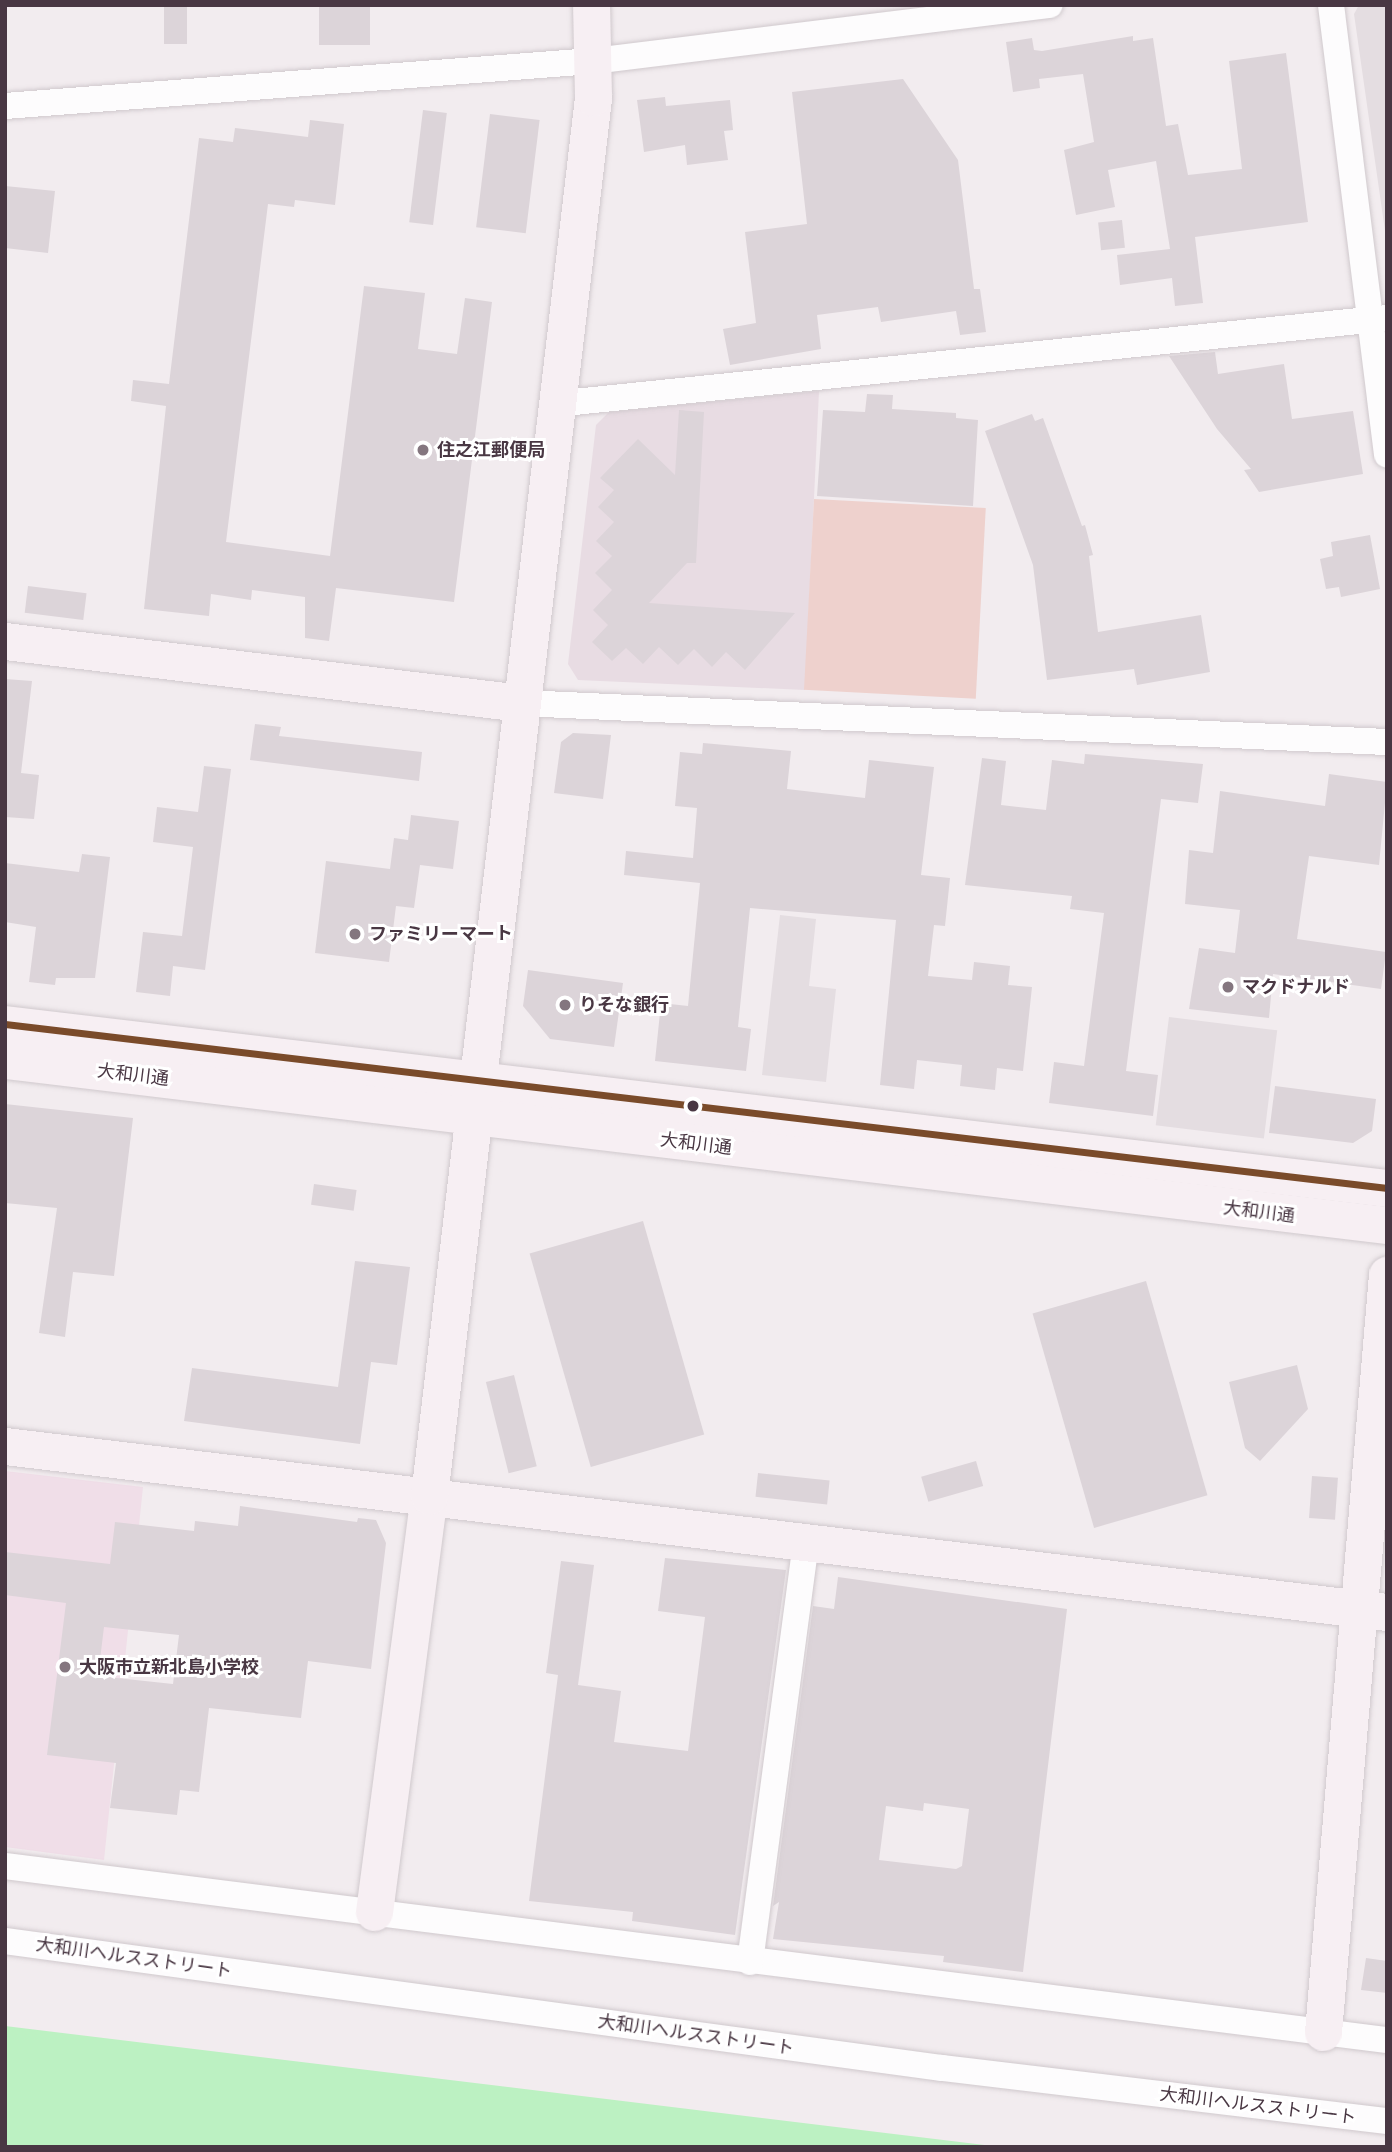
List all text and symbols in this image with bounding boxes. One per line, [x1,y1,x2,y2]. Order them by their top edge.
place label: 住之江郵便局 [437,439,545,461]
marker: 住之江郵便局 [415,442,431,458]
place label: ファミリーマート [369,923,513,945]
marker: ファミリーマート [347,926,363,942]
place label: マクドナルド [1242,976,1350,998]
marker: マクドナルド [1220,979,1236,995]
place label: りそな銀行 [579,994,669,1016]
marker: りそな銀行 [557,997,573,1013]
street label: 大和川通 [96,1060,170,1090]
unlabelled marker [686,1099,700,1113]
street label: 大和川通 [659,1129,733,1159]
street label: 大和川通 [1222,1197,1296,1227]
place label: 大阪市立新北島小学校 [79,1656,259,1678]
marker: 大阪市立新北島小学校 [57,1659,73,1675]
street label: 大和川ヘルスストリート [34,1934,234,1982]
street label: 大和川ヘルスストリート [596,2011,796,2059]
street label: 大和川ヘルスストリート [1158,2083,1358,2129]

